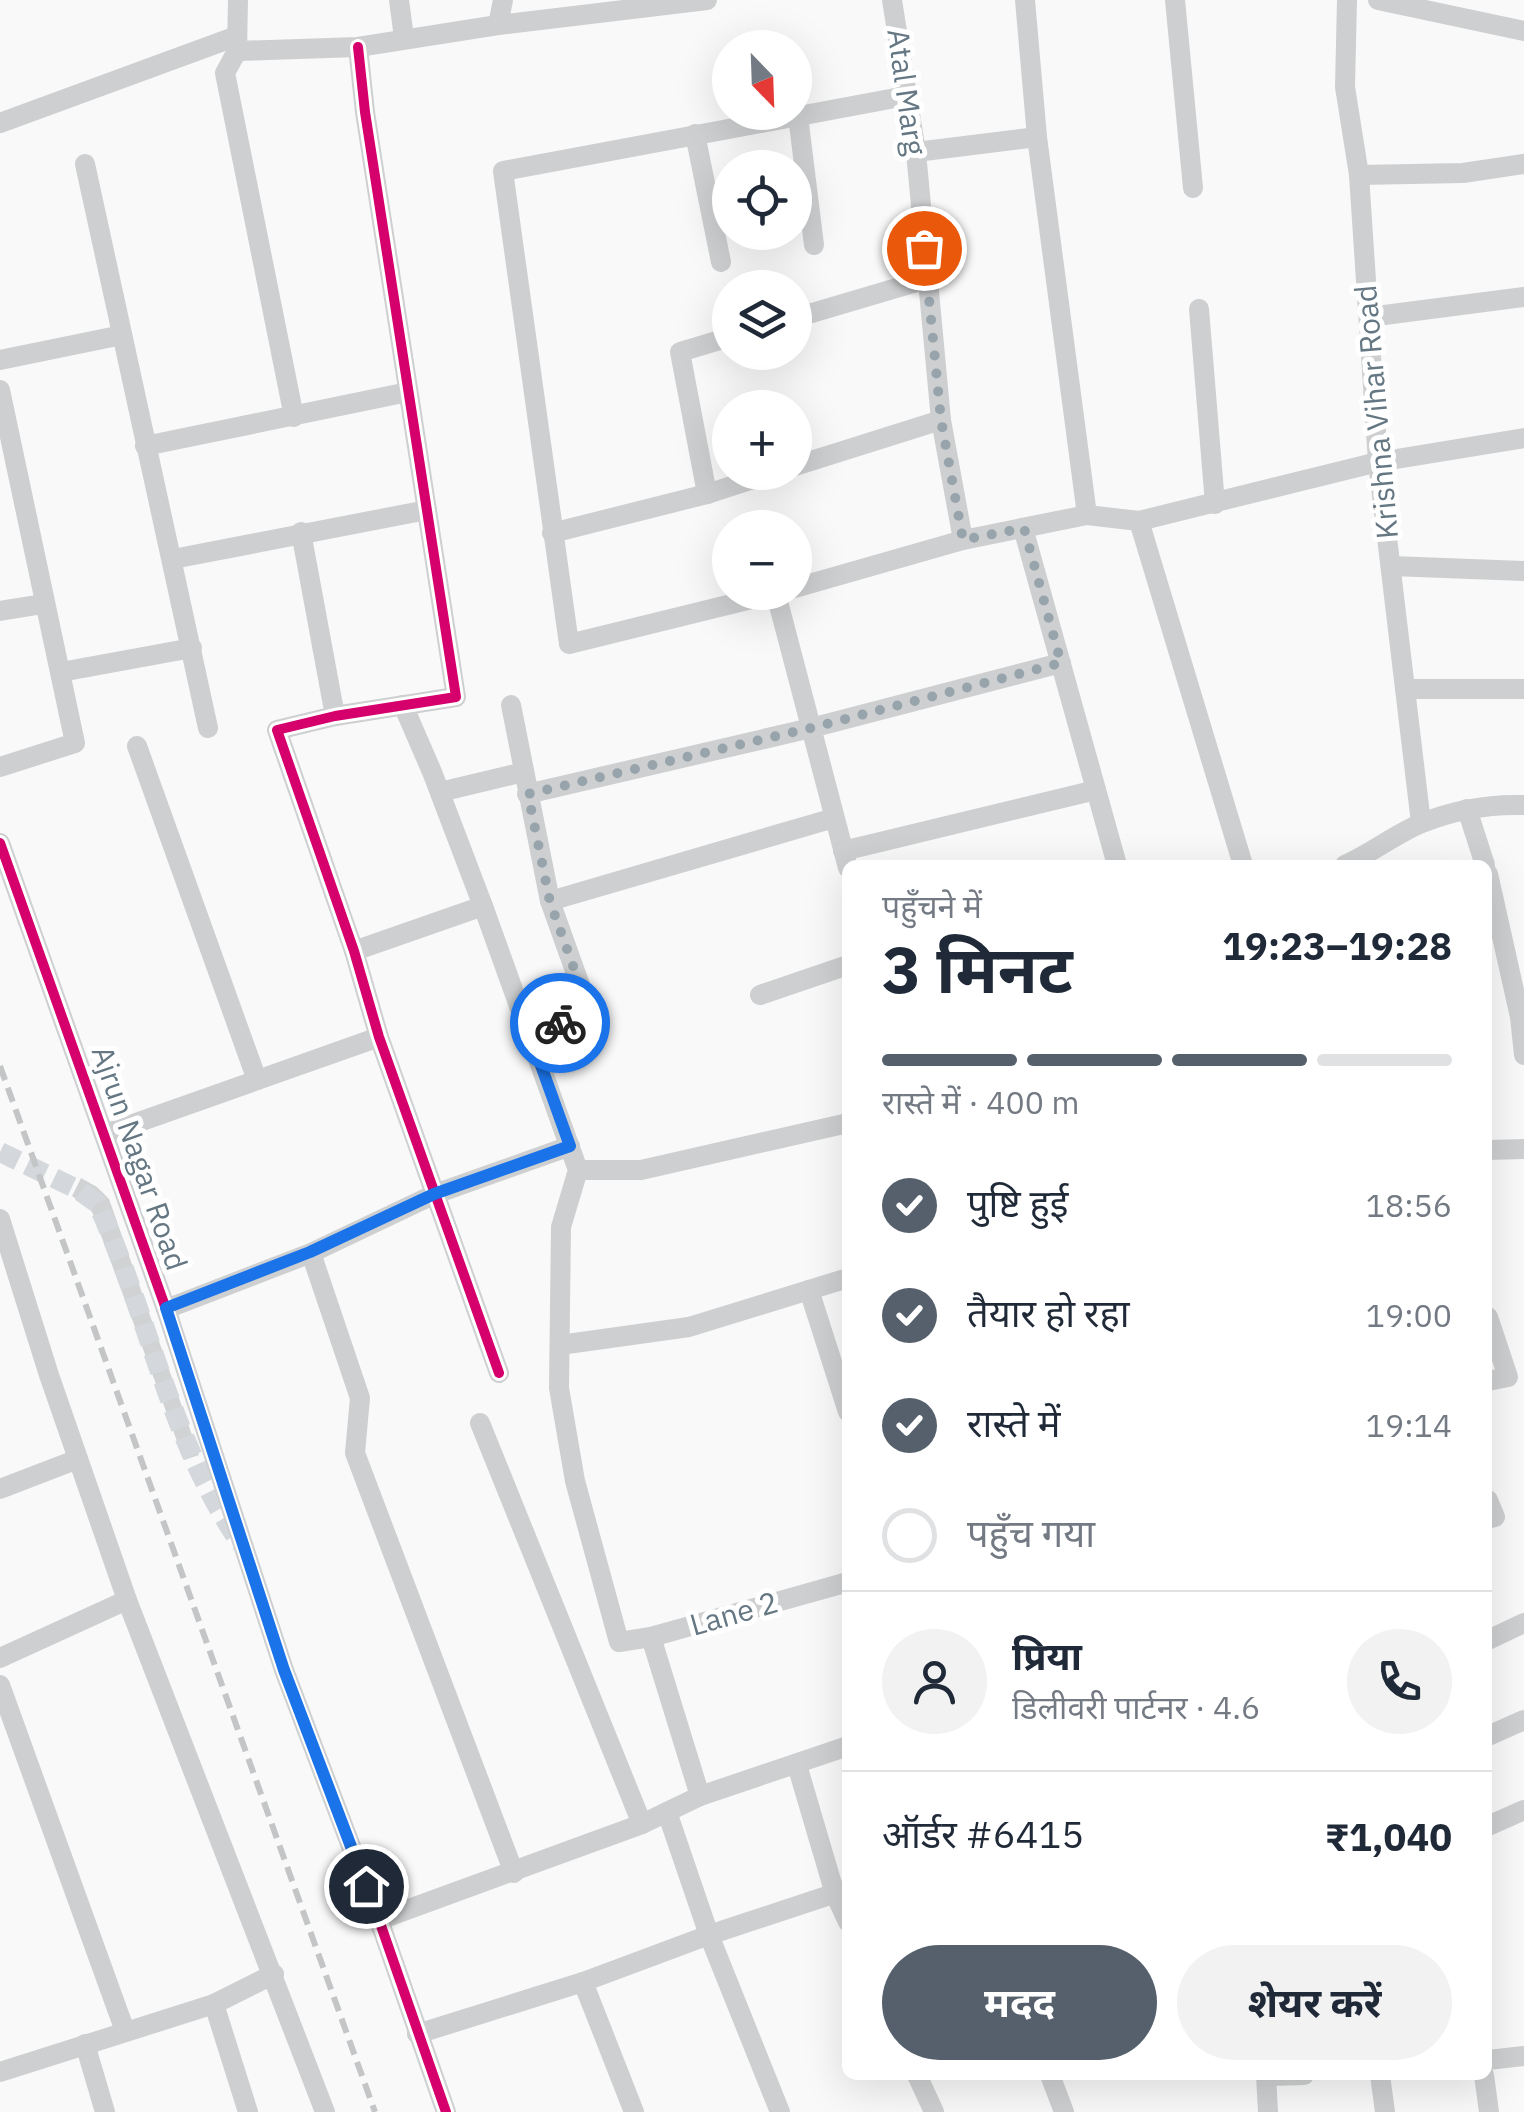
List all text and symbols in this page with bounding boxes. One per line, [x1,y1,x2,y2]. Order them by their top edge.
street label: Atal Marg [879,26,936,158]
north arrow [712,30,812,130]
map controls [712,30,812,610]
button: locate [712,150,812,250]
pin [882,206,967,291]
icon: bag [897,221,952,276]
button: layers [712,270,812,370]
street label: Krishna Vihar Road [1345,283,1406,541]
button: + [712,390,812,490]
button: − [712,510,812,610]
text: पहुँचने में [882,885,982,927]
text: 19:23–19:28 [1222,921,1452,970]
text: 3 मिनट [882,926,1073,1011]
courier [510,973,610,1073]
icon: bike [533,996,588,1051]
street label: Ajrun Nagar Road [84,1040,197,1275]
text: रास्ते में · 400 m [882,1081,1079,1123]
icon: check [882,1178,937,1233]
text: पुष्टि हुई [967,1178,1068,1227]
text: 18:56 [1366,1184,1452,1226]
icon: check [882,1288,937,1343]
text: तैयार हो रहा [967,1288,1130,1337]
text: 19:00 [1366,1294,1452,1336]
icon: check [882,1398,937,1453]
text: रास्ते में [967,1398,1061,1447]
text: 19:14 [1366,1404,1452,1446]
text: पहुँच गया [967,1508,1095,1557]
street label: Lane 2 [685,1581,782,1644]
button: person [882,1629,987,1734]
button: phone [1347,1629,1452,1734]
text: प्रिया [1012,1631,1082,1680]
text: डिलीवरी पार्टनर · 4.6 [1012,1686,1260,1728]
text: ऑर्डर #6415 [882,1809,1084,1858]
text: ₹1,040 [1325,1812,1452,1861]
pin [324,1844,409,1929]
icon: home [339,1859,394,1914]
button: मदद [882,1945,1157,2060]
button: शेयर करें [1177,1945,1452,2060]

